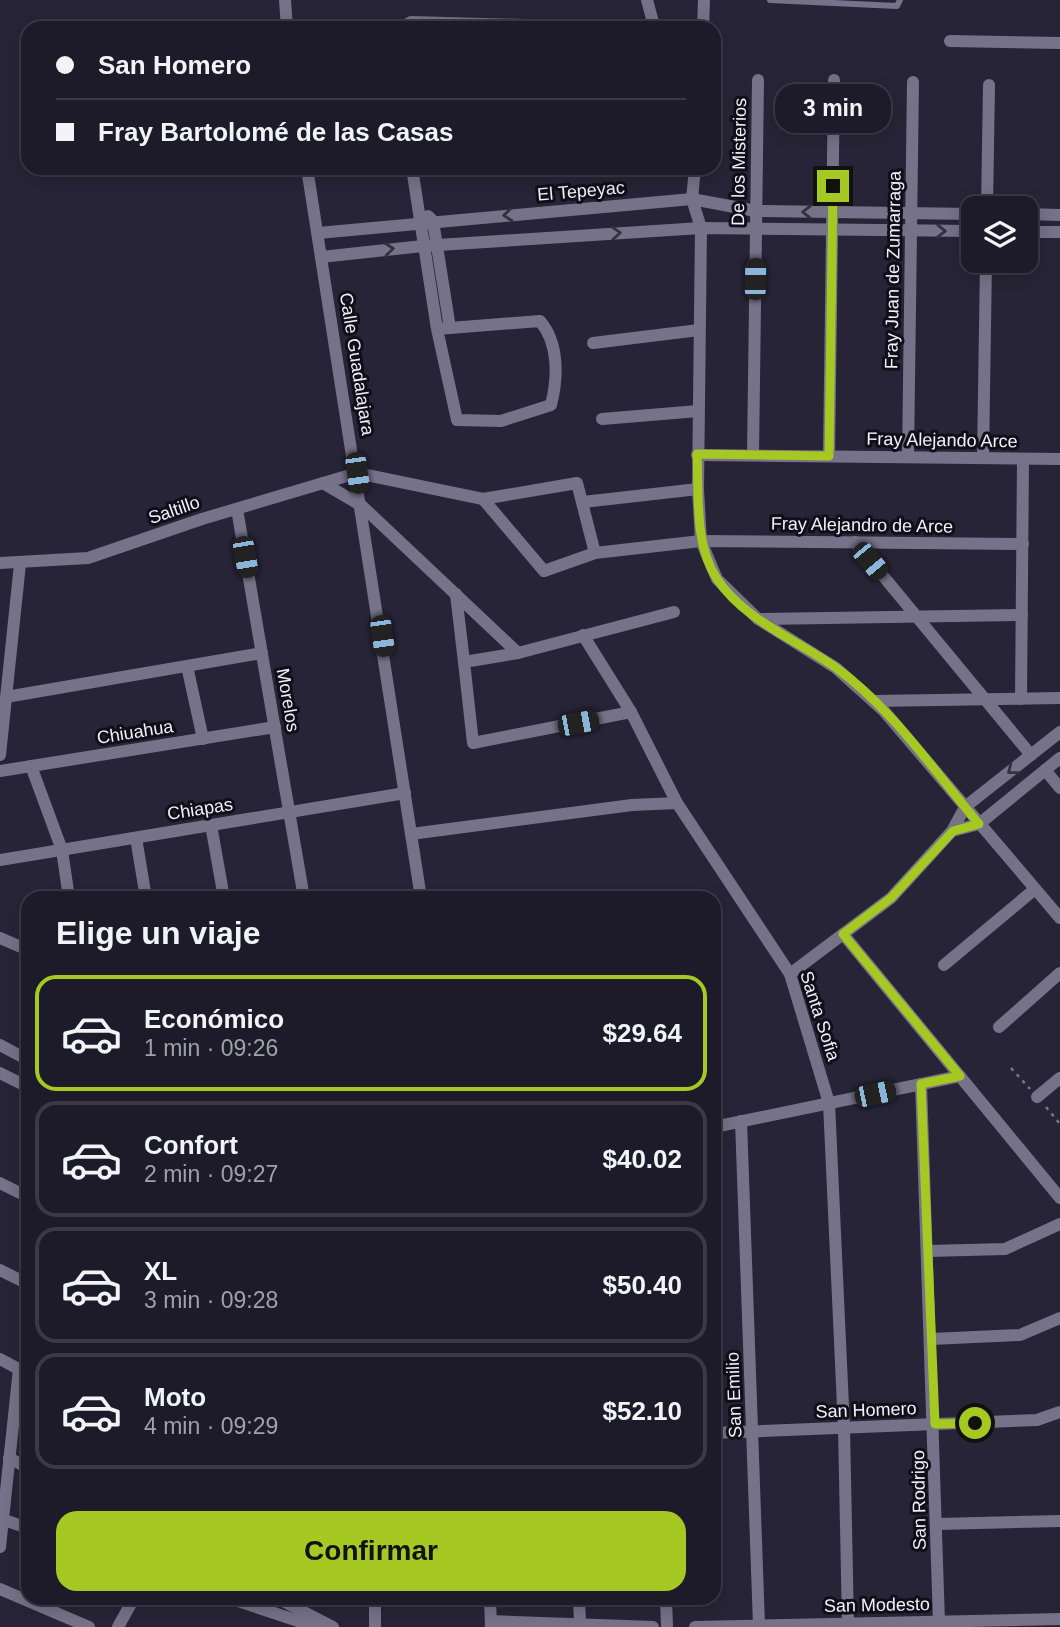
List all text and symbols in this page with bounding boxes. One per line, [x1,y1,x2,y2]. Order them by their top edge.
text: San Homero [98,50,251,80]
callout: 3 min [775,85,891,134]
text: 3 min [803,95,863,121]
street label: De los Misterios [728,98,750,226]
text: Fray Bartolomé de las Casas [98,117,454,147]
route end [817,170,849,202]
street label: Fray Juan de Zumarraga [881,170,905,369]
street label: El Tepeyac [536,177,626,205]
map controls [961,196,1038,273]
button: layers [961,196,1038,273]
one-way arrow [801,204,812,220]
one-way arrow [502,207,513,222]
one-way arrow [937,223,947,239]
one-way arrow [611,226,622,241]
one-way arrow [383,242,395,257]
car [745,258,766,300]
street label: Calle Guadalajara [336,291,378,438]
street label: Fray Alejando Arce [866,429,1018,451]
car [344,451,371,495]
street label: Saltillo [146,492,202,528]
street label: Fray Alejandro de Arce [771,513,953,537]
car [232,534,259,580]
car [849,538,892,584]
car [369,614,396,658]
street label: Morelos [273,667,303,733]
car [556,709,601,737]
street label: Chiuahua [95,716,176,748]
one-way arrow [1008,761,1020,774]
street label: Chiapas [166,794,234,824]
text: Elige un viaje [56,915,261,951]
street label: Santa Sofia [796,969,844,1064]
icon: car [60,1002,123,1065]
text: Económico [144,1004,284,1034]
text: $29.64 [602,1018,682,1048]
text: 1 min · 09:26 [144,1035,278,1061]
car [853,1079,898,1109]
icon: car [60,1128,123,1191]
text: Confort [144,1130,238,1160]
text: $40.02 [602,1144,682,1174]
text: 2 min · 09:27 [144,1161,278,1187]
icon: car [60,1254,123,1317]
text: XL [144,1256,177,1286]
text: $50.40 [602,1270,682,1300]
text: 3 min · 09:28 [144,1287,278,1313]
street label: San Emilio [723,1352,745,1438]
icon: car [60,1380,123,1443]
text: Moto [144,1382,206,1412]
text: $52.10 [602,1396,682,1426]
street label: San Homero [815,1398,917,1422]
route start [959,1407,991,1439]
text: 4 min · 09:29 [144,1413,278,1439]
street label: San Rodrigo [908,1450,930,1550]
button: Confirmar [56,1511,686,1591]
street label: San Modesto [824,1594,930,1616]

